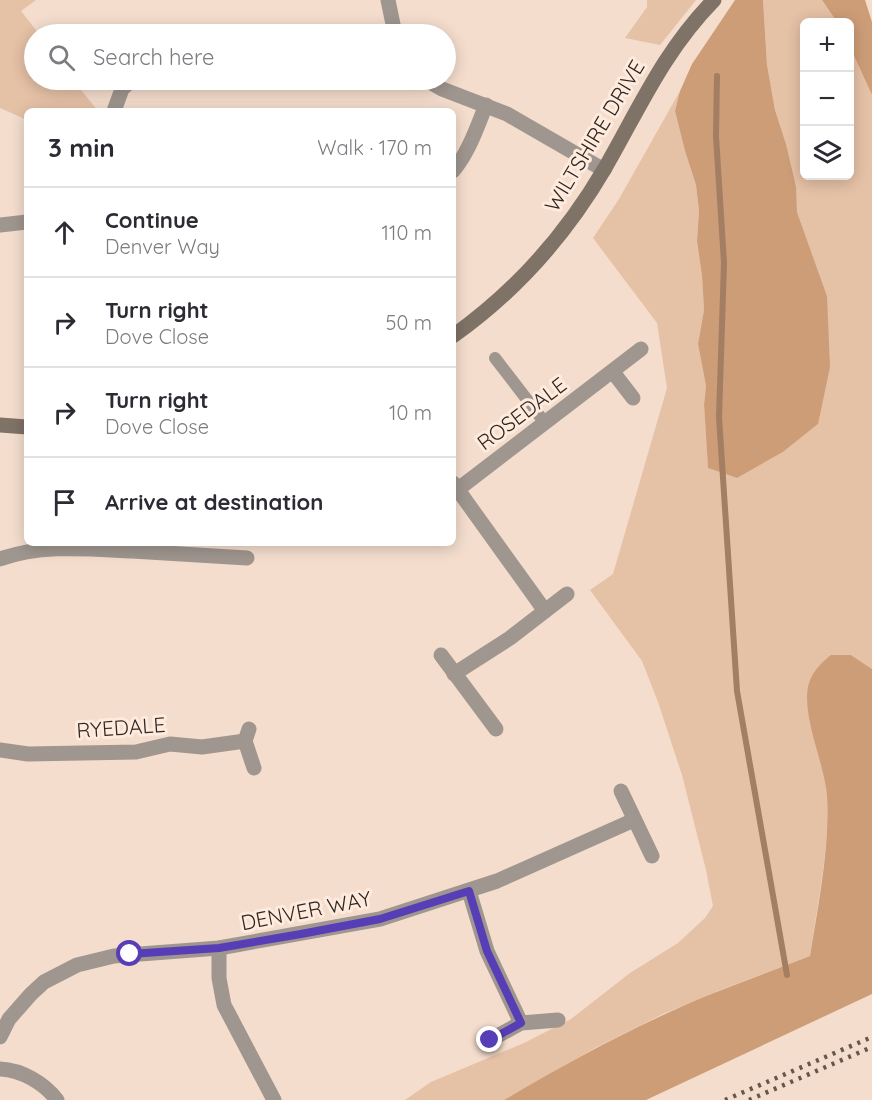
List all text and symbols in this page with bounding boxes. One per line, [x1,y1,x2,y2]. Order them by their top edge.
map controls [800,18,854,180]
button: + [800,18,854,72]
search box [24,24,456,90]
icon: search [45,41,78,74]
text: Search here [93,43,214,71]
street label: WILTSHIRE DRIVE [539,55,650,216]
button: − [800,72,854,126]
button: layers [800,126,854,180]
text: 3 min [48,131,115,164]
text: Walk · 170 m [317,135,432,160]
text: Continue [105,206,199,234]
icon: ahead [48,216,81,249]
text: 110 m [382,220,432,245]
text: Denver Way [105,234,220,259]
text: Turn right [105,296,209,324]
icon: right [48,306,81,339]
text: 50 m [386,310,432,335]
text: Dove Close [105,324,209,349]
street label: ROSEDALE [472,371,571,455]
text: Turn right [105,386,209,414]
icon: right [48,396,81,429]
text: 10 m [389,400,432,425]
text: Dove Close [105,414,209,439]
icon: arrive [48,486,81,519]
text: Arrive at destination [105,488,323,516]
street label: RYEDALE [76,711,166,743]
street label: DENVER WAY [238,885,373,935]
route start [116,940,142,966]
route end [476,1026,502,1052]

